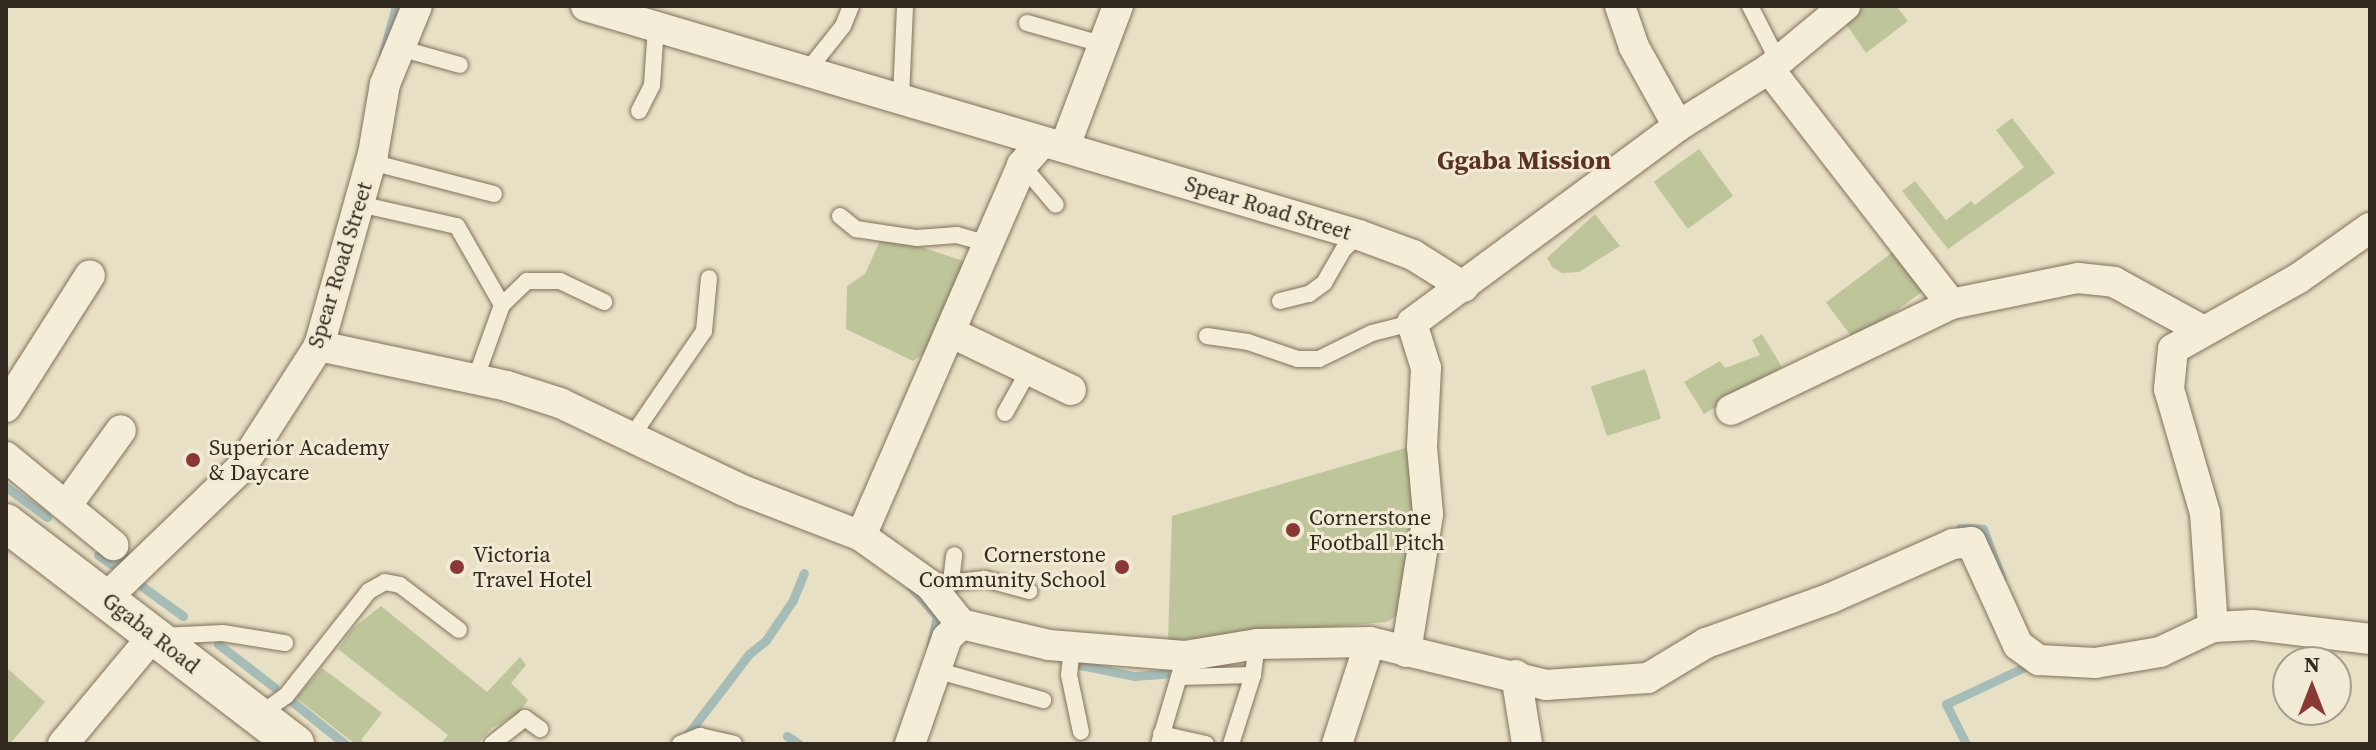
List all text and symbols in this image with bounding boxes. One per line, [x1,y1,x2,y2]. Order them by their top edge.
district label: Ggaba Mission [1437,145,1611,177]
street label: Spear Road Street [1182,170,1354,246]
street label: Spear Road Street [302,179,378,351]
place label: Superior Academy & Daycare [209,434,389,486]
marker: Superior Academy & Daycare [184,451,202,469]
place label: Cornerstone Football Pitch [1309,504,1445,556]
marker: Cornerstone Football Pitch [1284,521,1302,539]
place label: Victoria Travel Hotel [473,541,592,592]
place label: Cornerstone Community School [919,541,1106,592]
marker: Victoria Travel Hotel [448,558,466,576]
marker: Cornerstone Community School [1113,558,1131,576]
street label: Ggaba Road [97,587,205,679]
north arrow [2272,646,2352,726]
text: N [2304,649,2320,679]

